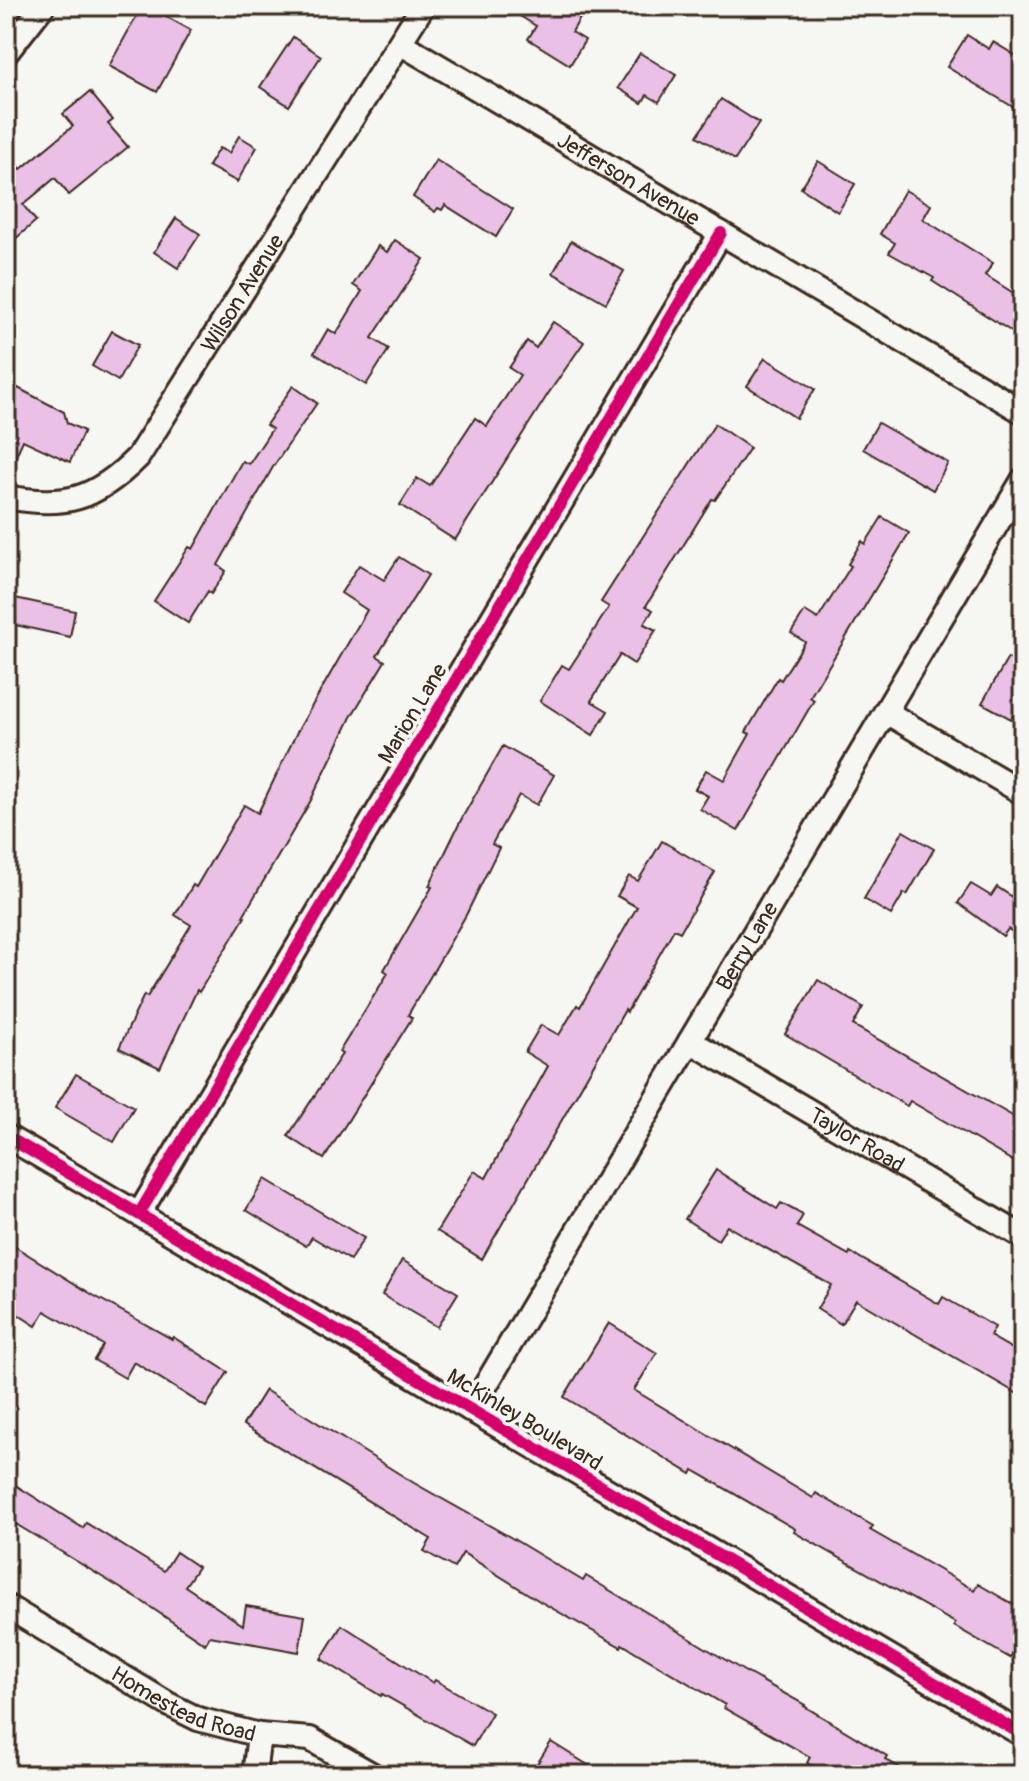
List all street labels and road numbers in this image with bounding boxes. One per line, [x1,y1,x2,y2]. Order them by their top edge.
street label: Jefferson Avenue [552,126,705,233]
street label: Wilson Avenue [195,229,290,357]
street label: Marion Lane [372,658,454,769]
street label: Berry Lane [710,897,785,996]
street label: Taylor Road [804,1101,909,1179]
street label: McKinley Boulevard [442,1362,607,1477]
street label: Homestead Road [106,1660,259,1749]

